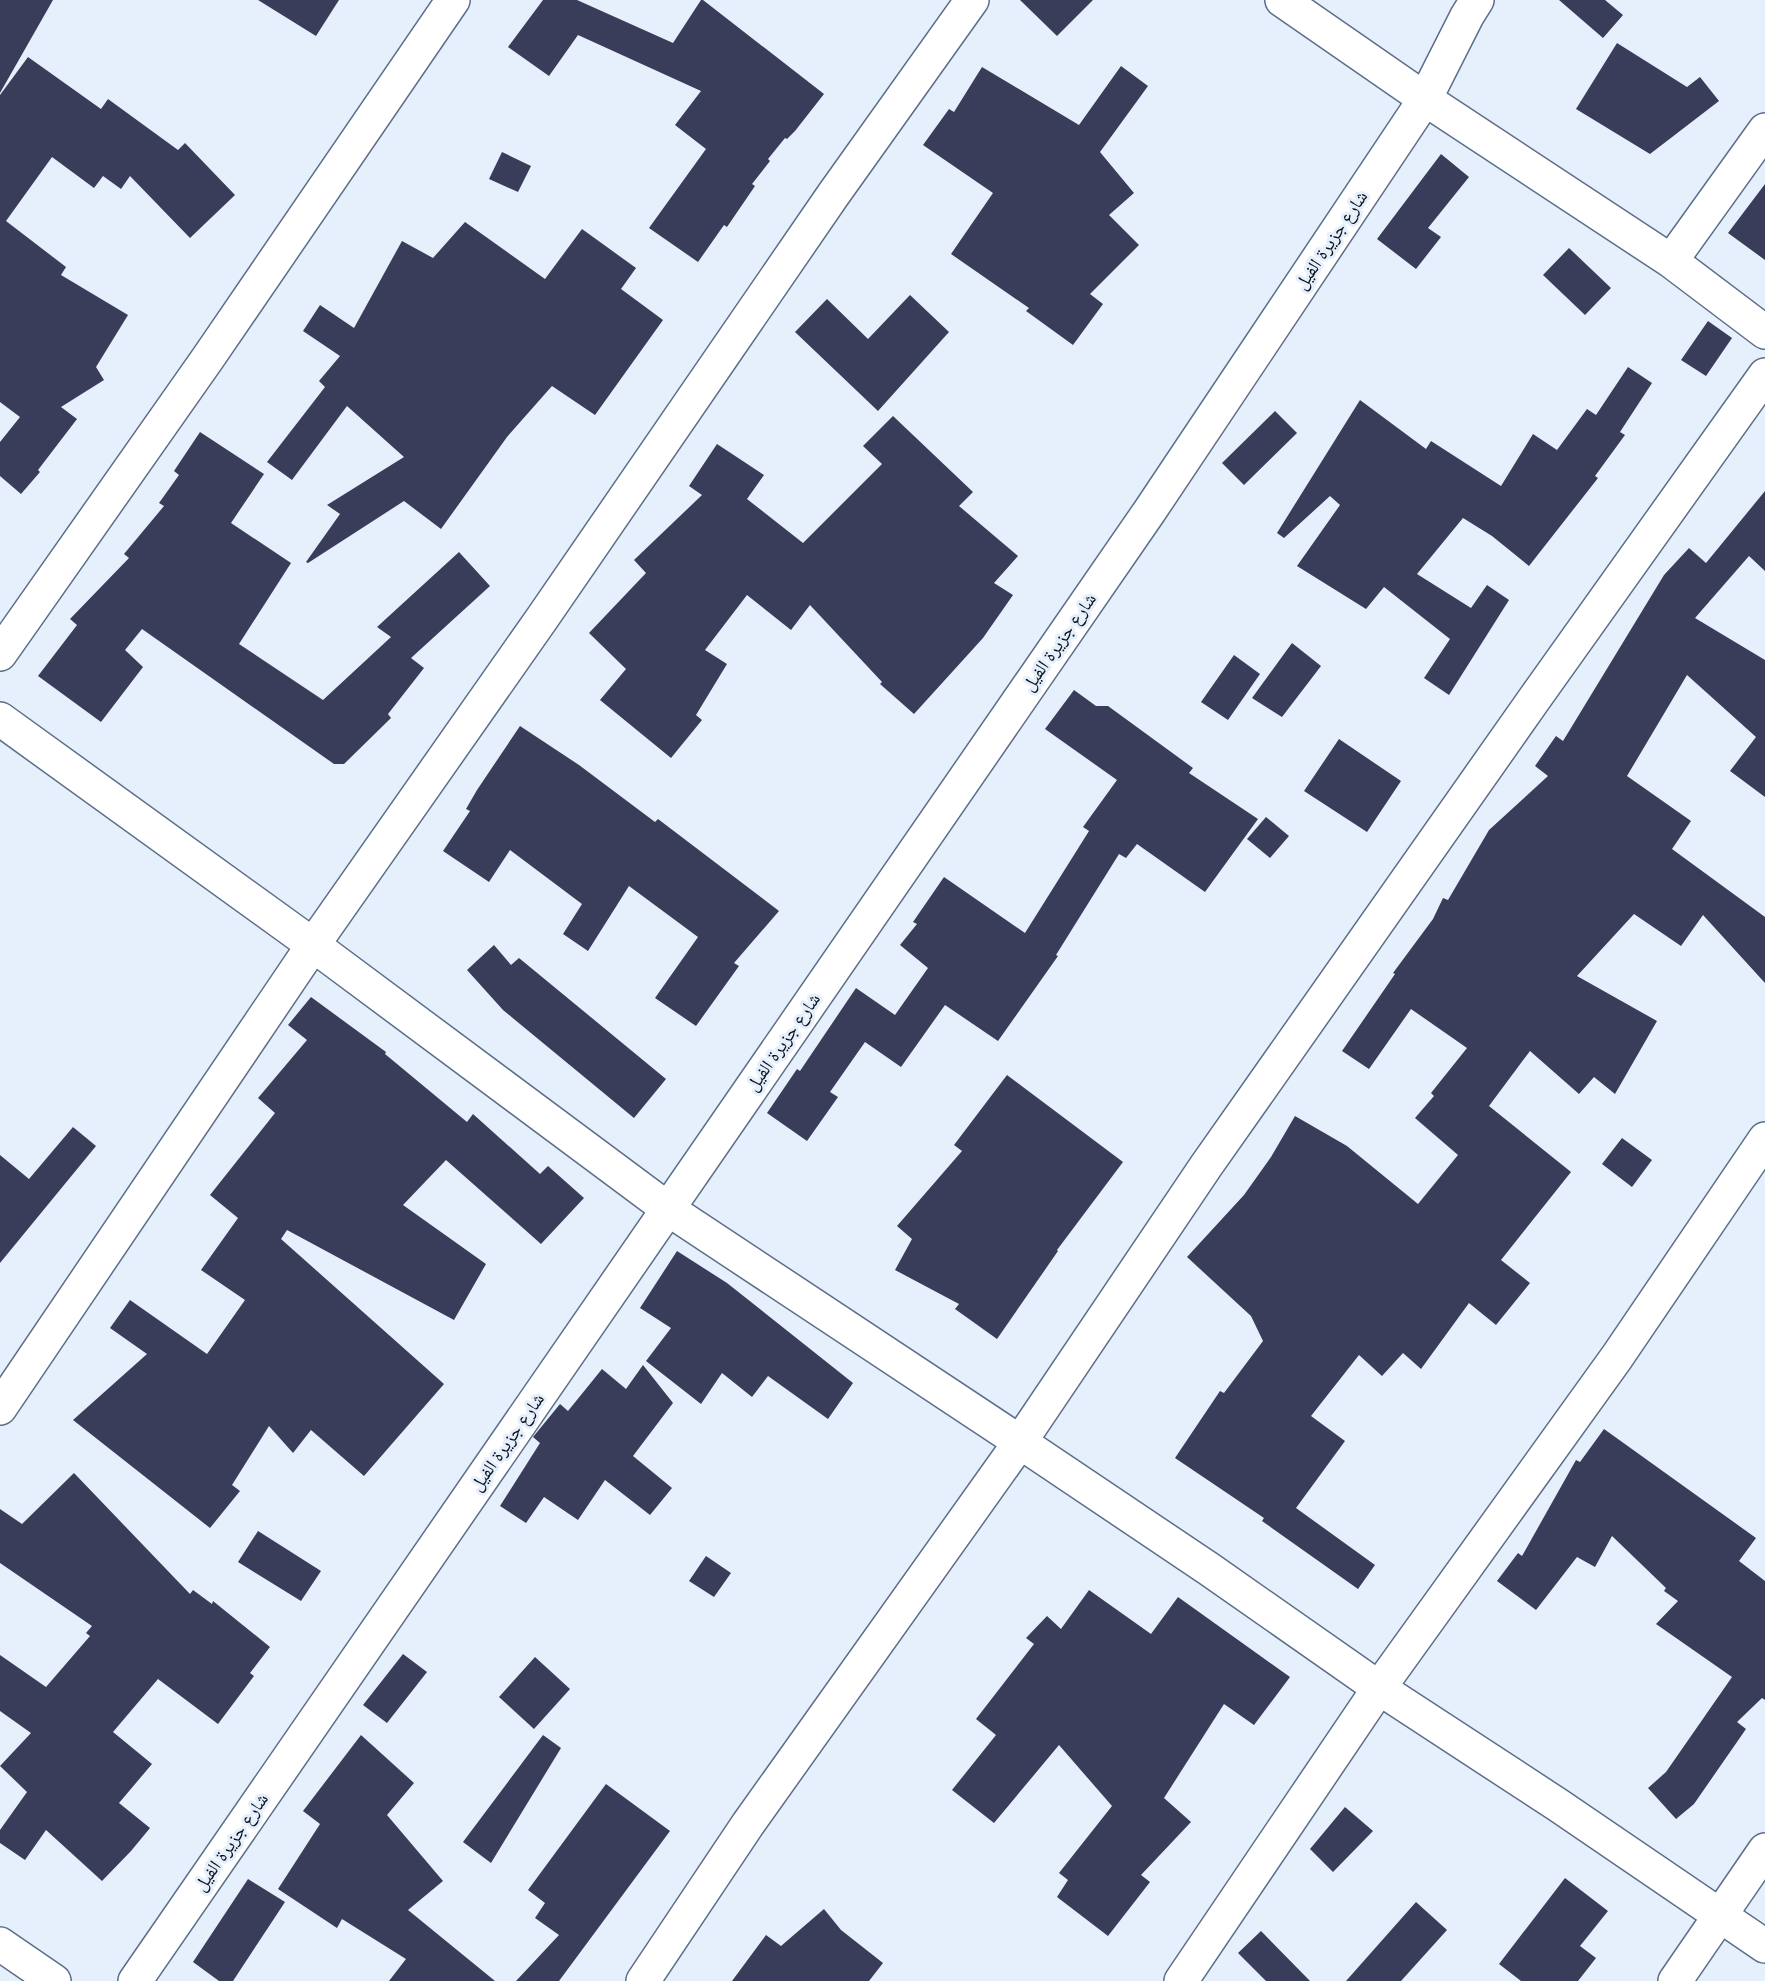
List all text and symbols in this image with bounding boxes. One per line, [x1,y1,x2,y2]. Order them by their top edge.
street label: شارع جزيرة الفيل [1288,185,1372,294]
street label: شارع جزيرة الفيل [1015,588,1101,695]
street label: شارع جزيرة الفيل [739,988,825,1095]
street label: شارع جزيرة الفيل [463,1388,549,1495]
street label: شارع جزيرة الفيل [187,1788,273,1895]

